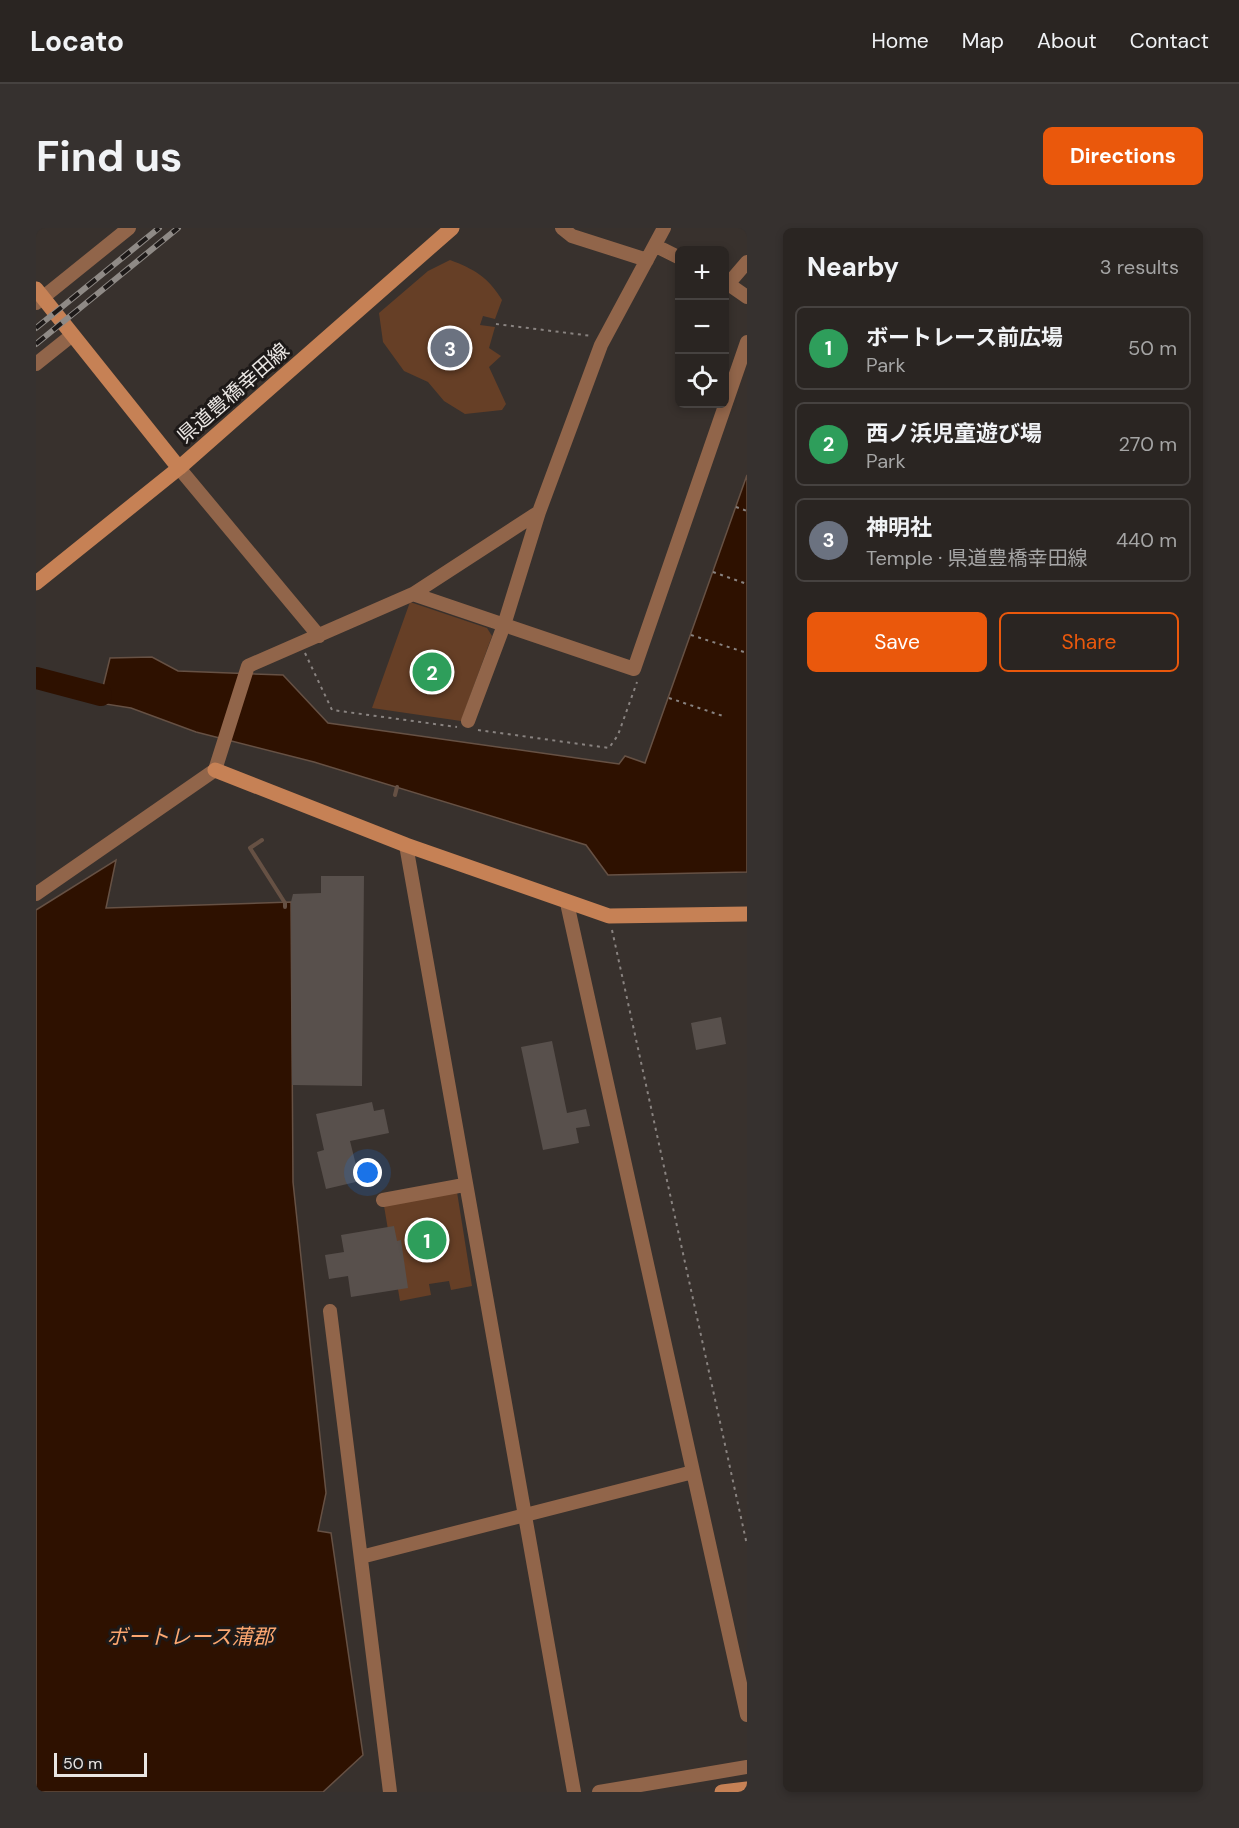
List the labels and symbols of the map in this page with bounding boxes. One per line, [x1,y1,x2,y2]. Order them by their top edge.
pin: 3 [430,326,470,370]
street label: 県道豊橋幸田線 [172,337,294,449]
pin: 2 [412,650,452,694]
your location [353,1158,382,1187]
pin: 1 [408,1218,446,1262]
water label: ボートレース蒲郡 [107,1623,277,1651]
scale bar [54,1750,147,1778]

